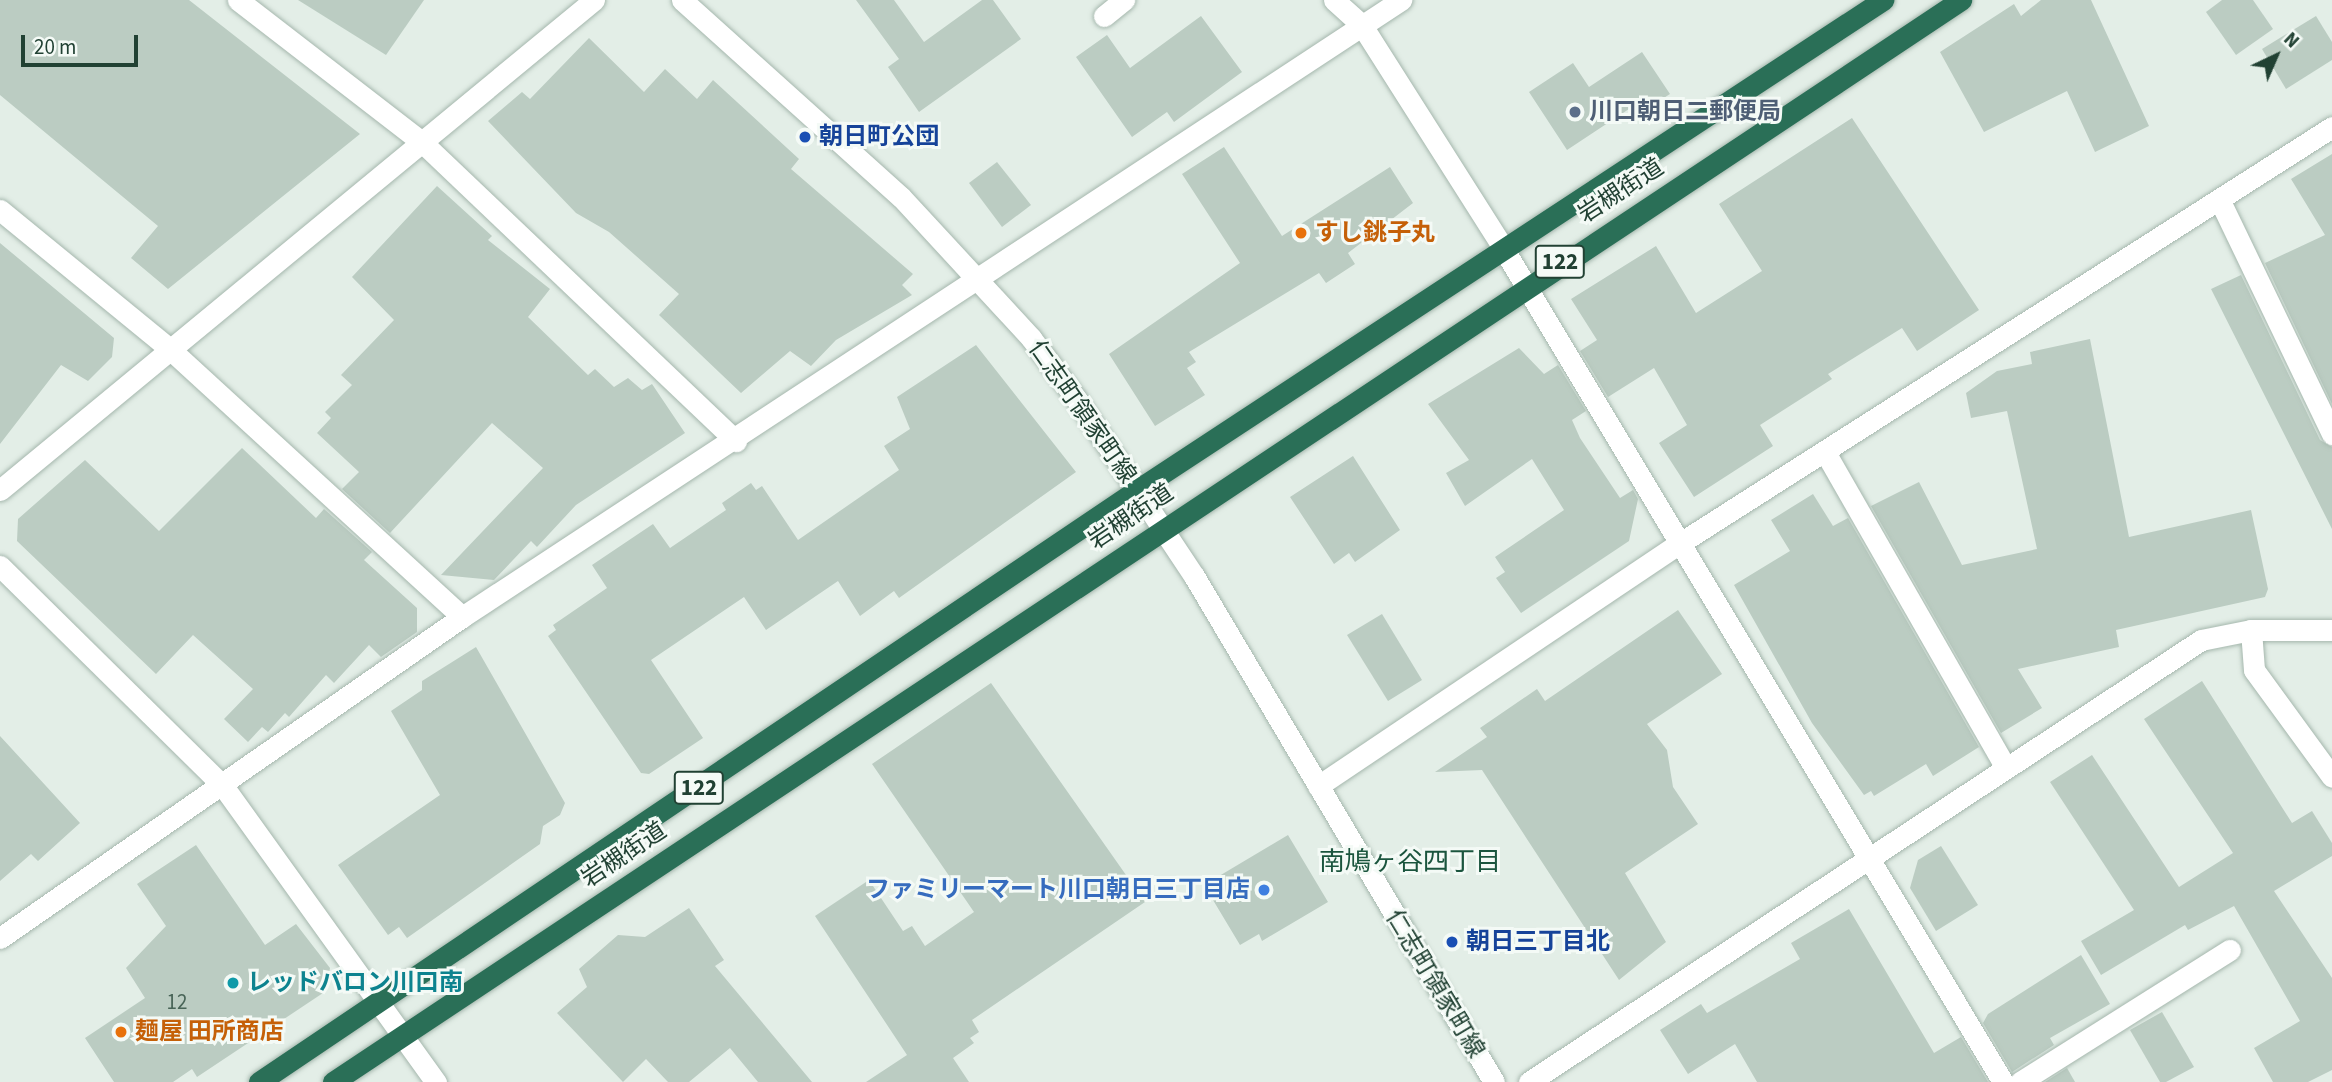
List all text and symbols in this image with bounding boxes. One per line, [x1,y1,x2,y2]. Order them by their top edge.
scale bar [24,21,142,65]
north arrow [2241,21,2311,91]
text: N [2277,26,2305,55]
text: 20 m [34,32,76,62]
place label: 川口朝日二郵便局 [1589,98,1781,126]
marker: 川口朝日二郵便局 [1567,104,1583,120]
place label: 朝日町公団 [819,123,939,151]
marker: 朝日町公団 [797,129,813,145]
street label: 岩槻街道 [1573,153,1669,229]
place label: すし銚子丸 [1315,219,1435,247]
marker: すし銚子丸 [1293,225,1309,241]
road number: 122 [1534,243,1586,282]
street label: 仁志町領家町線 [1022,335,1142,489]
street label: 岩槻街道 [1083,478,1179,556]
road number: 122 [673,768,725,808]
street label: 岩槻街道 [576,816,672,894]
district label: 南鳩ヶ谷四丁目 [1319,846,1501,878]
place label: ファミリーマート川口朝日三丁目店 [866,876,1250,904]
marker: ファミリーマート川口朝日三丁目店 [1256,882,1272,898]
street label: 仁志町領家町線 [1379,905,1491,1063]
place label: 朝日三丁目北 [1466,928,1610,956]
marker: 朝日三丁目北 [1444,934,1460,950]
place label: レッドバロン川口南 [247,969,463,997]
marker: レッドバロン川口南 [225,975,241,991]
house number: 12 [167,989,187,1015]
place label: 麺屋 田所商店 [135,1018,284,1046]
marker: 麺屋 田所商店 [113,1024,129,1040]

